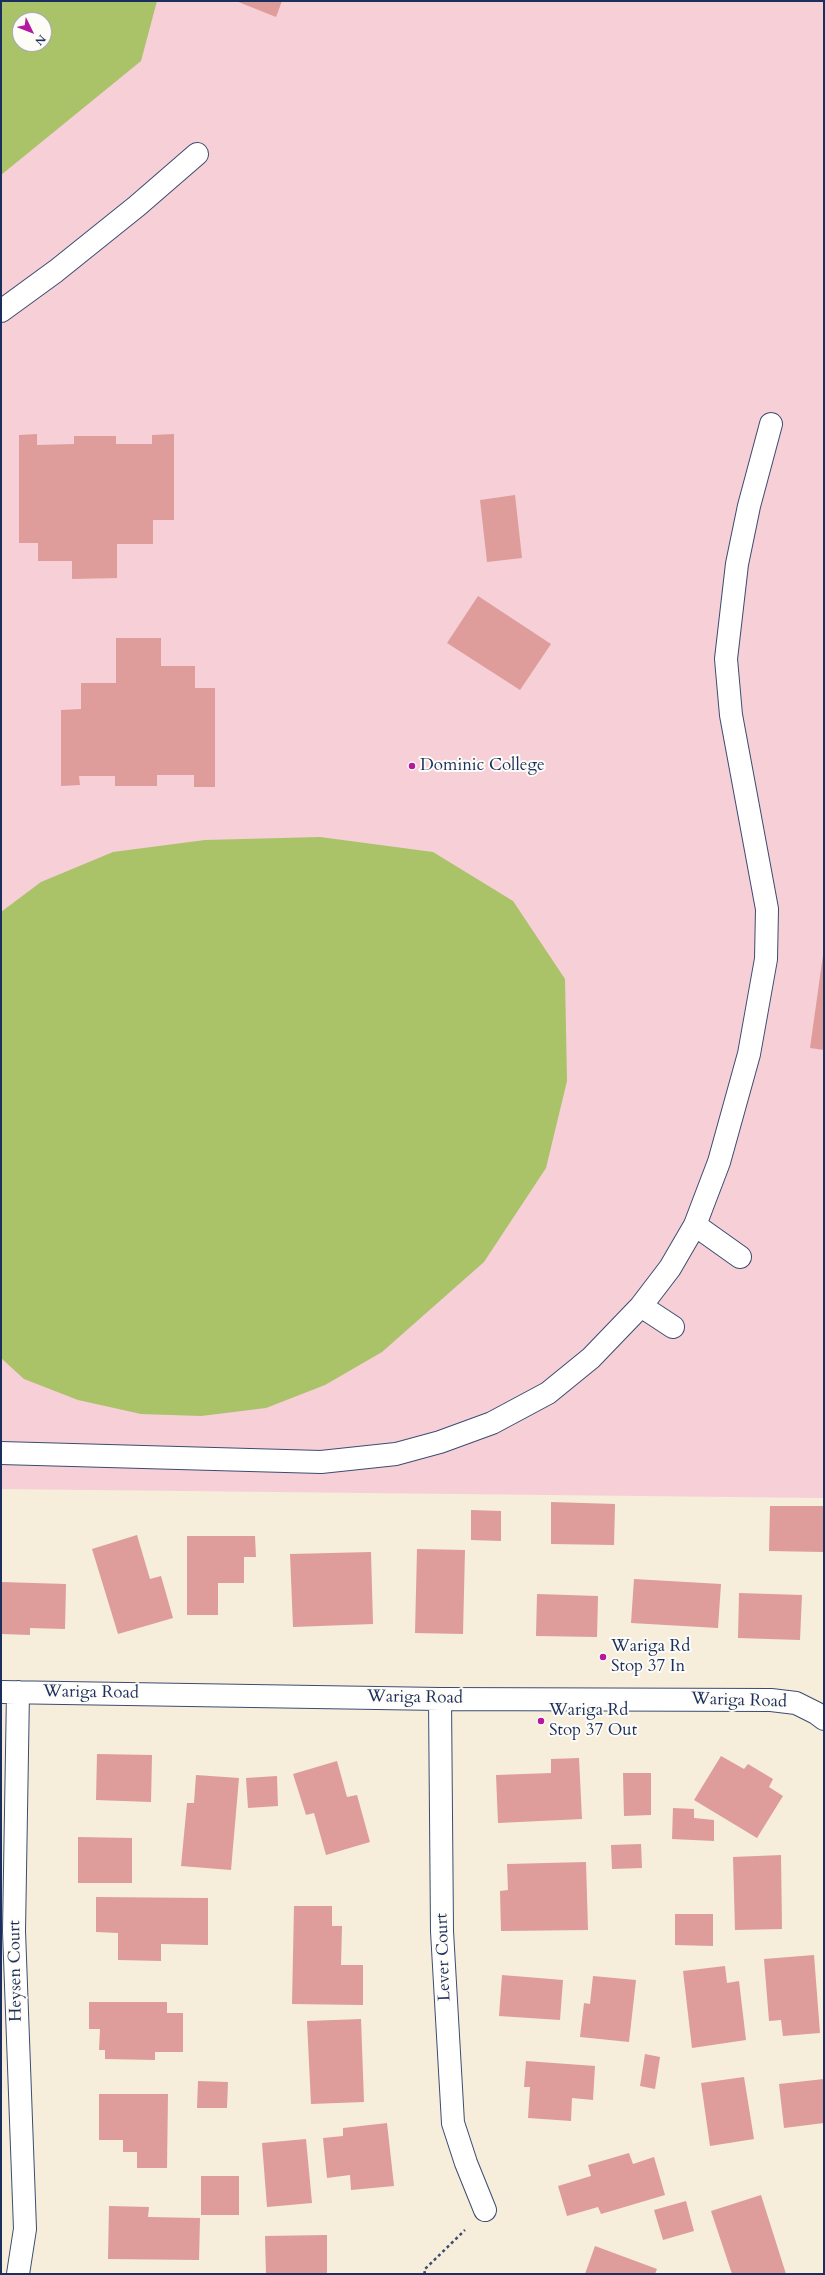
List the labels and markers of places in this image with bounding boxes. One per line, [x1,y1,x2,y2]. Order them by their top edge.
place label: Dominic College [420,756,545,776]
marker: Dominic College [407,761,417,771]
place label: Wariga Rd Stop 37 In [611,1637,690,1677]
marker: Wariga Rd Stop 37 In [598,1652,608,1662]
place label: Wariga Rd Stop 37 Out [549,1701,637,1741]
marker: Wariga Rd Stop 37 Out [536,1716,546,1726]

